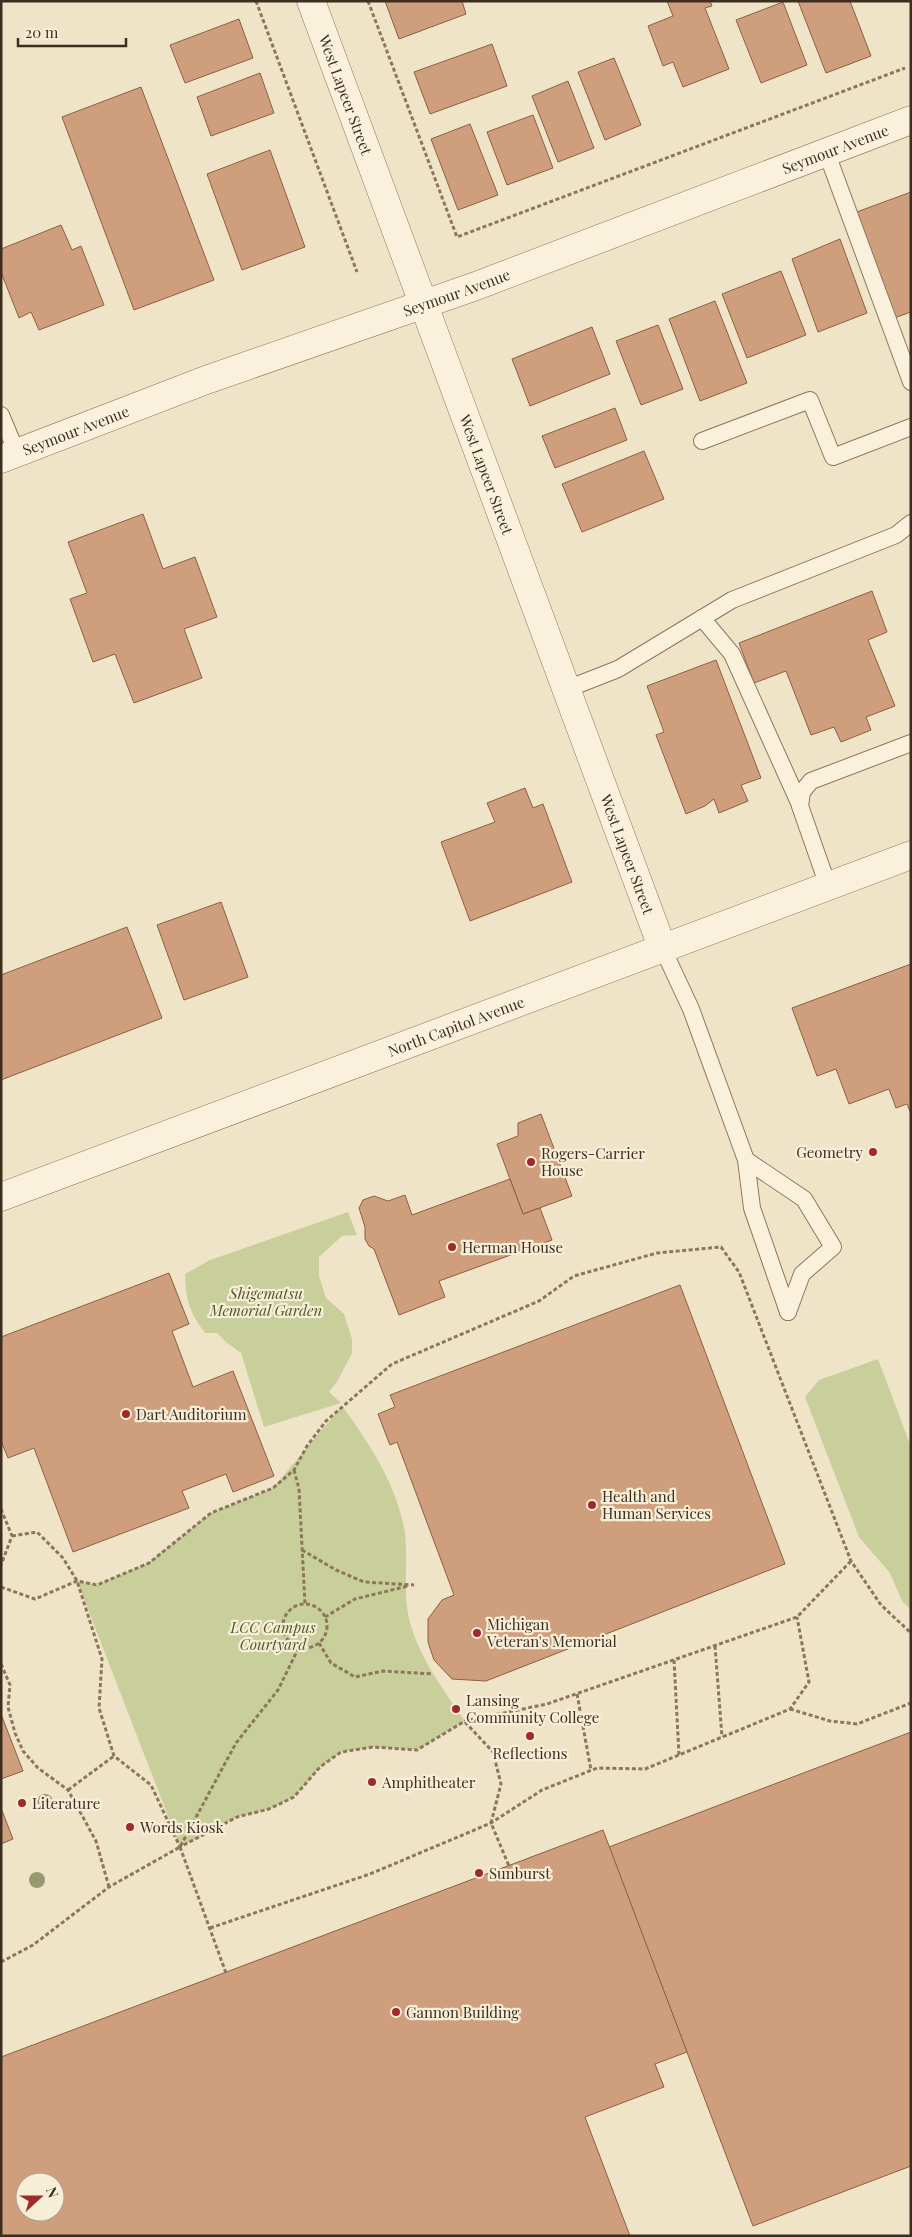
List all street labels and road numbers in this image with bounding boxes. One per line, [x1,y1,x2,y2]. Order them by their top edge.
street label: West Lapeer Street [314,31,377,158]
street label: Seymour Avenue [779,120,891,178]
street label: Seymour Avenue [400,264,513,321]
street label: Seymour Avenue [20,401,132,460]
street label: West Lapeer Street [455,411,518,538]
street label: West Lapeer Street [596,791,659,918]
street label: North Capitol Avenue [385,991,527,1061]

